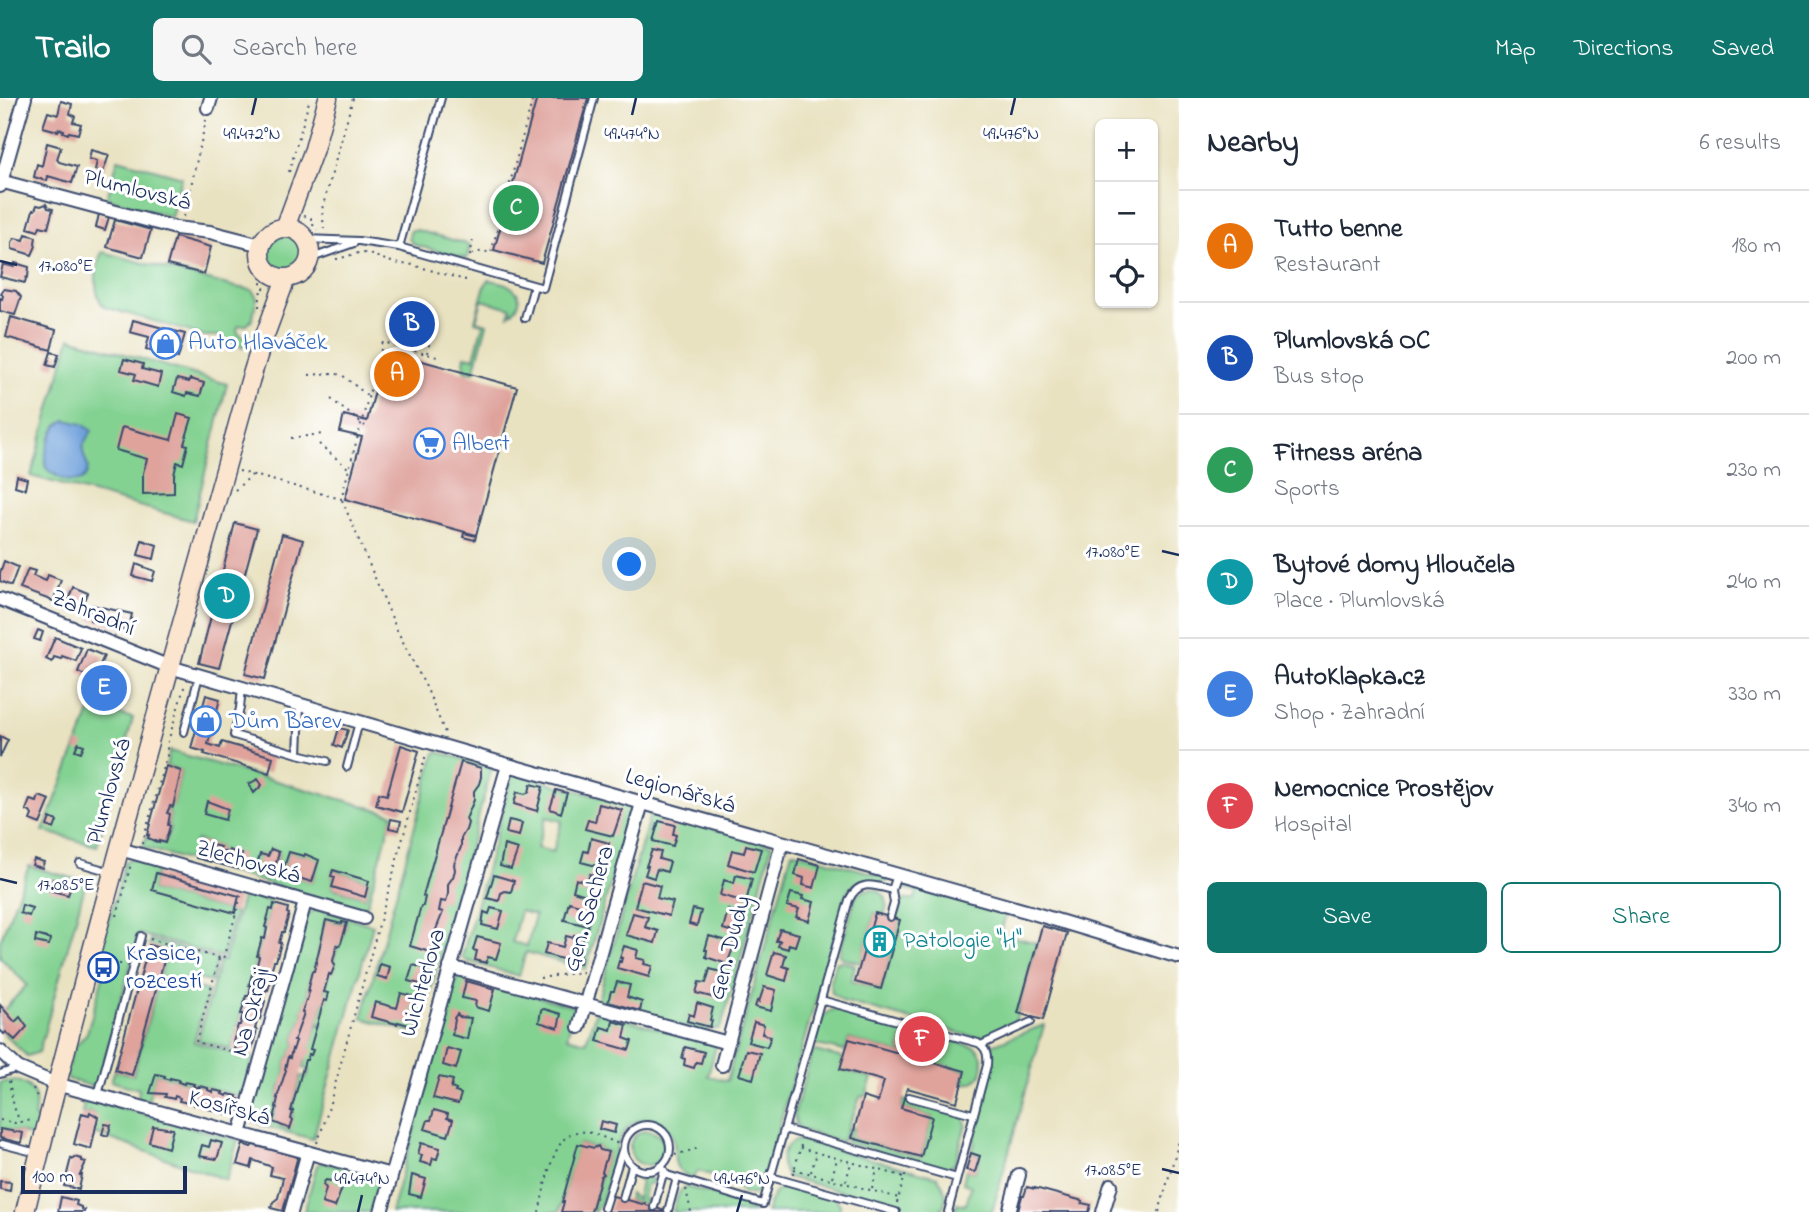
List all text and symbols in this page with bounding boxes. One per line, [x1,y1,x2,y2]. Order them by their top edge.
search box [153,18,643,81]
text: Trailo [35,25,111,73]
icon: search [177,30,215,68]
text: Search here [233,30,357,68]
text: Map [1495,32,1536,67]
text: Directions [1574,32,1673,67]
text: Saved [1711,32,1774,67]
map controls [1095,119,1158,308]
button: + [1095,119,1158,182]
text: 49.472°N [223,122,281,148]
text: 49.474°N [604,122,660,148]
text: 49.476°N [983,122,1039,148]
text: Nearby [1207,122,1299,166]
text: 6 results [1700,127,1781,160]
street label: Plumlovská [80,161,194,221]
pin: C [493,182,539,234]
button: − [1095,182,1158,245]
text: Tutto benne [1274,211,1402,249]
text: A [1223,230,1237,263]
text: 180 m [1732,230,1781,263]
button: locate [1095,245,1158,308]
text: Restaurant [1274,249,1381,282]
text: 17.080°E [39,254,94,280]
pin: B [389,298,435,350]
text: Plumlovská OC [1274,323,1430,361]
shop icon: Auto Hlaváček [148,326,182,360]
place label: Auto Hlaváček [188,326,328,361]
text: B [1222,342,1238,375]
text: 200 m [1726,342,1781,375]
pin: A [374,348,420,400]
text: Bus stop [1274,361,1364,394]
supermarket icon: Albert [412,427,446,461]
place label: Albert [452,427,510,462]
text: Fitness aréna [1274,435,1422,473]
text: C [1224,454,1236,487]
text: 230 m [1727,454,1781,487]
text: Sports [1274,473,1340,506]
text: 17.080°E [1086,540,1141,566]
your location [612,547,646,581]
text: Bytové domy Hloučela [1274,547,1515,585]
text: D [1222,566,1238,599]
text: 240 m [1727,566,1781,599]
pin: D [204,570,250,622]
street label: Zahradní [46,581,140,647]
text: Place · Plumlovská [1274,585,1444,618]
text: AutoKlapka.cz [1274,659,1425,697]
pin: E [81,662,127,714]
text: E [1223,678,1237,711]
text: 330 m [1728,678,1781,711]
text: Shop · Zahradní [1274,697,1425,730]
shop icon: Dům Barev [189,705,223,739]
place label: Dům Barev [228,705,342,740]
street label: Plumlovská [78,735,142,849]
street label: Legionářská [621,760,739,824]
text: Nemocnice Prostějov [1274,771,1493,809]
text: F [1223,790,1237,823]
text: 340 m [1728,790,1781,823]
text: Hospital [1274,809,1352,842]
street label: Zlechovská [192,831,304,895]
street label: Gen. Sachera [555,842,625,976]
text: 17.085°E [37,873,95,899]
button: Save [1207,882,1487,953]
button: Share [1501,882,1781,953]
street label: Gen. Dudy [700,892,763,1004]
building icon: Patologie "H" [863,924,897,958]
place label: Patologie "H" [903,924,1022,959]
street label: Wichterlova [392,925,456,1041]
place label: Krasice, rozcestí [126,937,202,1000]
bus stop icon: Krasice, rozcestí [86,951,120,985]
street label: Na Okraji [223,964,281,1060]
pin: F [899,1013,945,1065]
street label: Kosířská [184,1081,274,1137]
text: 17.085°E [1084,1158,1142,1184]
scale bar [21,1163,187,1195]
text: 100 m [32,1164,74,1191]
text: 49.474°N [334,1167,390,1193]
text: 49.476°N [714,1167,770,1193]

